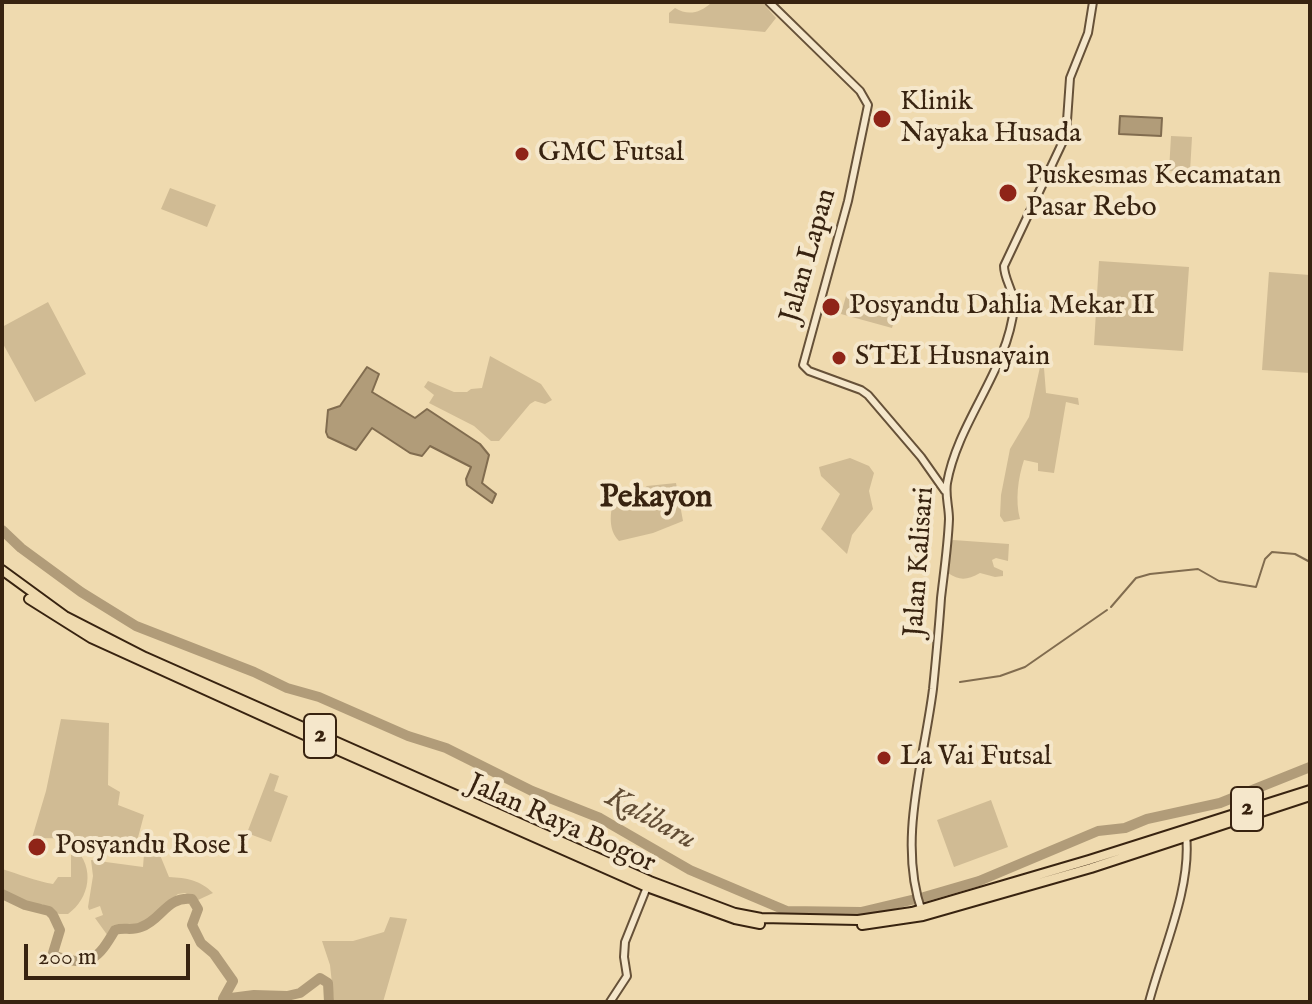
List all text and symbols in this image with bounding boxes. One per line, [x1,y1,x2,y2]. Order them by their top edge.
place label: Klinik Nayaka Husada [900,86,1081,152]
marker: Klinik Nayaka Husada [871,108,893,130]
place label: GMC Futsal [538,137,684,171]
marker: GMC Futsal [513,145,531,163]
place label: Puskesmas Kecamatan Pasar Rebo [1026,160,1281,226]
marker: Puskesmas Kecamatan Pasar Rebo [997,182,1019,204]
street label: Jalan Lapan [775,185,845,327]
place label: Posyandu Dahlia Mekar II [849,290,1155,324]
marker: Posyandu Dahlia Mekar II [820,296,842,318]
place label: STEI Husnayain [855,341,1050,375]
marker: STEI Husnayain [830,349,848,367]
district label: Pekayon [600,480,712,518]
street label: Jalan Kalisari [899,486,943,638]
road number: 2 [304,714,336,758]
place label: La Vai Futsal [900,741,1052,775]
marker: La Vai Futsal [875,749,893,767]
street label: Jalan Raya Bogor [462,769,660,881]
water label: Kalibaru [599,781,701,859]
road number: 2 [1231,787,1263,831]
place label: Posyandu Rose I [55,830,249,864]
marker: Posyandu Rose I [26,836,48,858]
scale bar [28,928,194,978]
text: 200 m [38,942,97,973]

